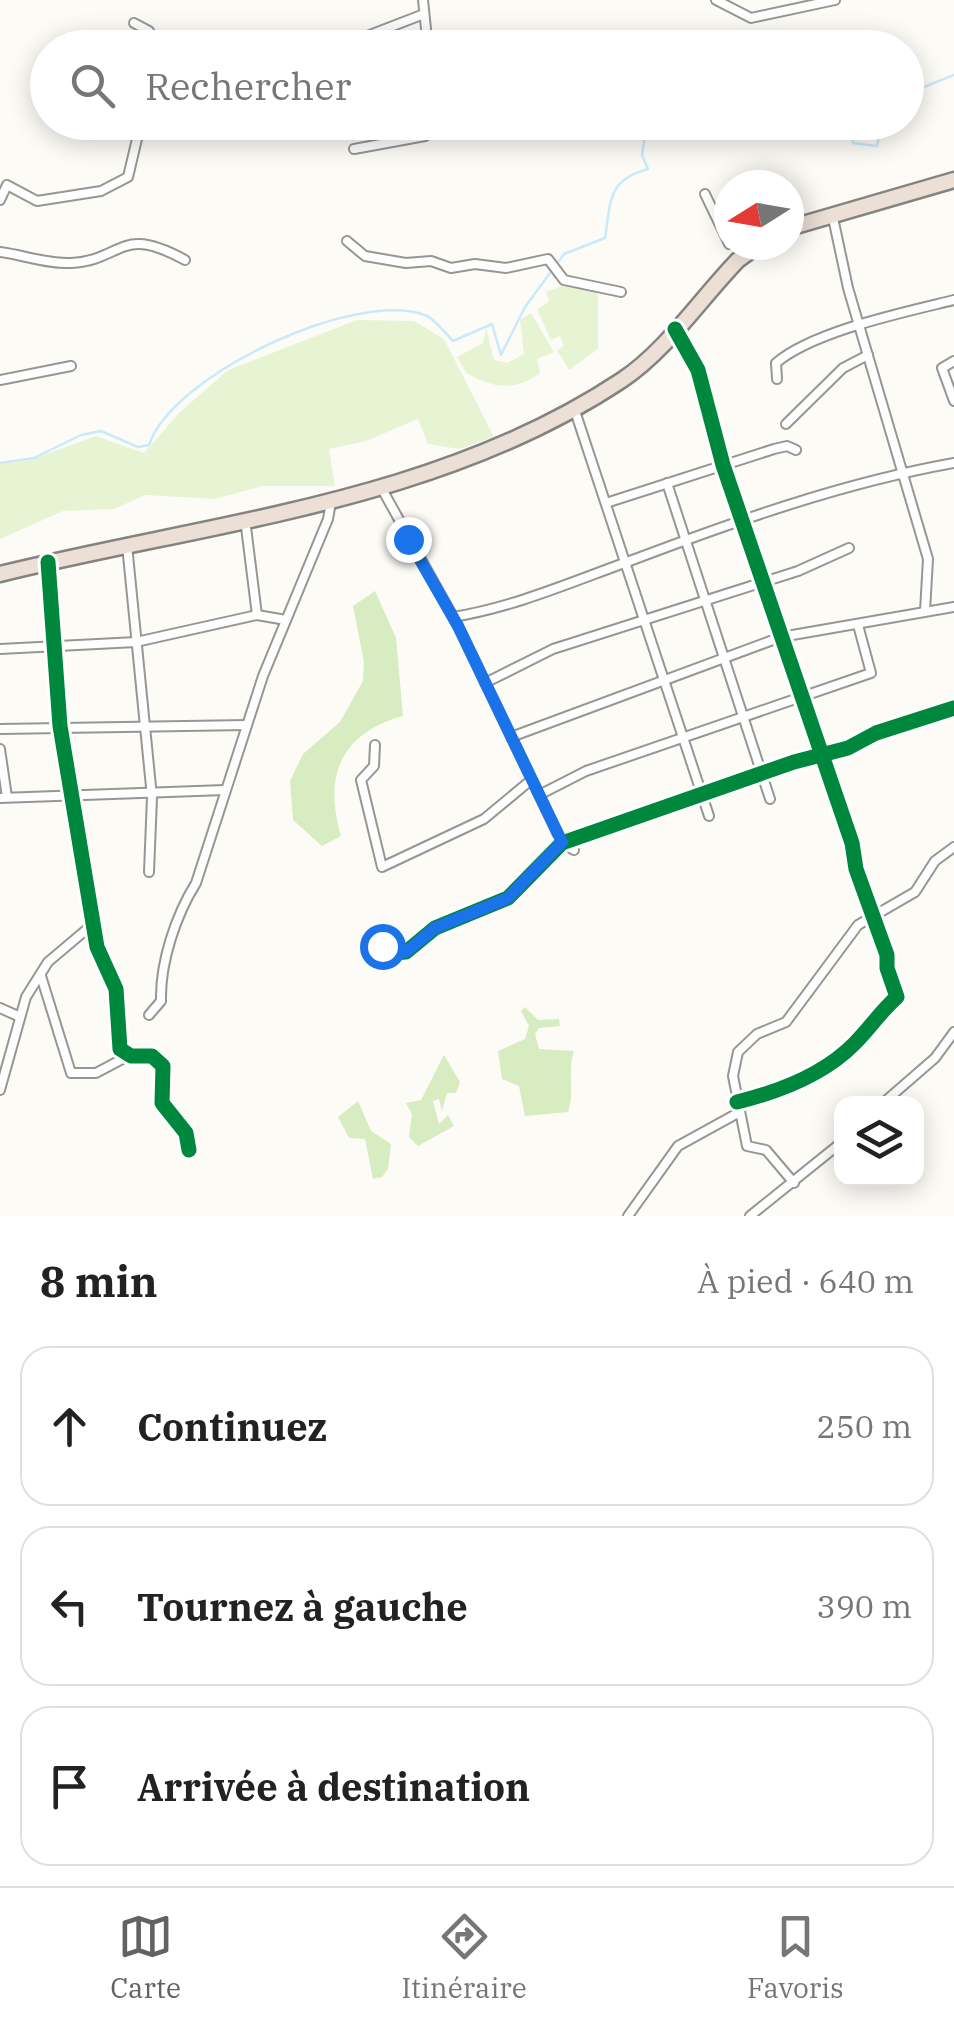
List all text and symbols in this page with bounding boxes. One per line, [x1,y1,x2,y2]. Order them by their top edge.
search box [30,30,924,140]
icon: search [65,58,120,113]
text: Rechercher [145,61,351,110]
north arrow [714,170,804,260]
route end [386,517,432,563]
route start [360,924,406,970]
map controls [834,1096,924,1186]
button: layers [834,1096,924,1186]
text: 8 min [40,1254,158,1309]
text: À pied · 640 m [697,1260,914,1302]
icon: ahead [42,1399,97,1454]
text: Continuez [137,1402,327,1451]
text: 250 m [816,1405,912,1447]
icon: left [42,1579,97,1634]
text: Tournez à gauche [137,1582,468,1631]
text: 390 m [816,1585,912,1627]
icon: arrive [42,1759,97,1814]
text: Arrivée à destination [137,1762,530,1811]
tab: Carte [110,1909,181,2006]
tab: Itinéraire [401,1909,527,2006]
tab: Favoris [747,1909,844,2006]

